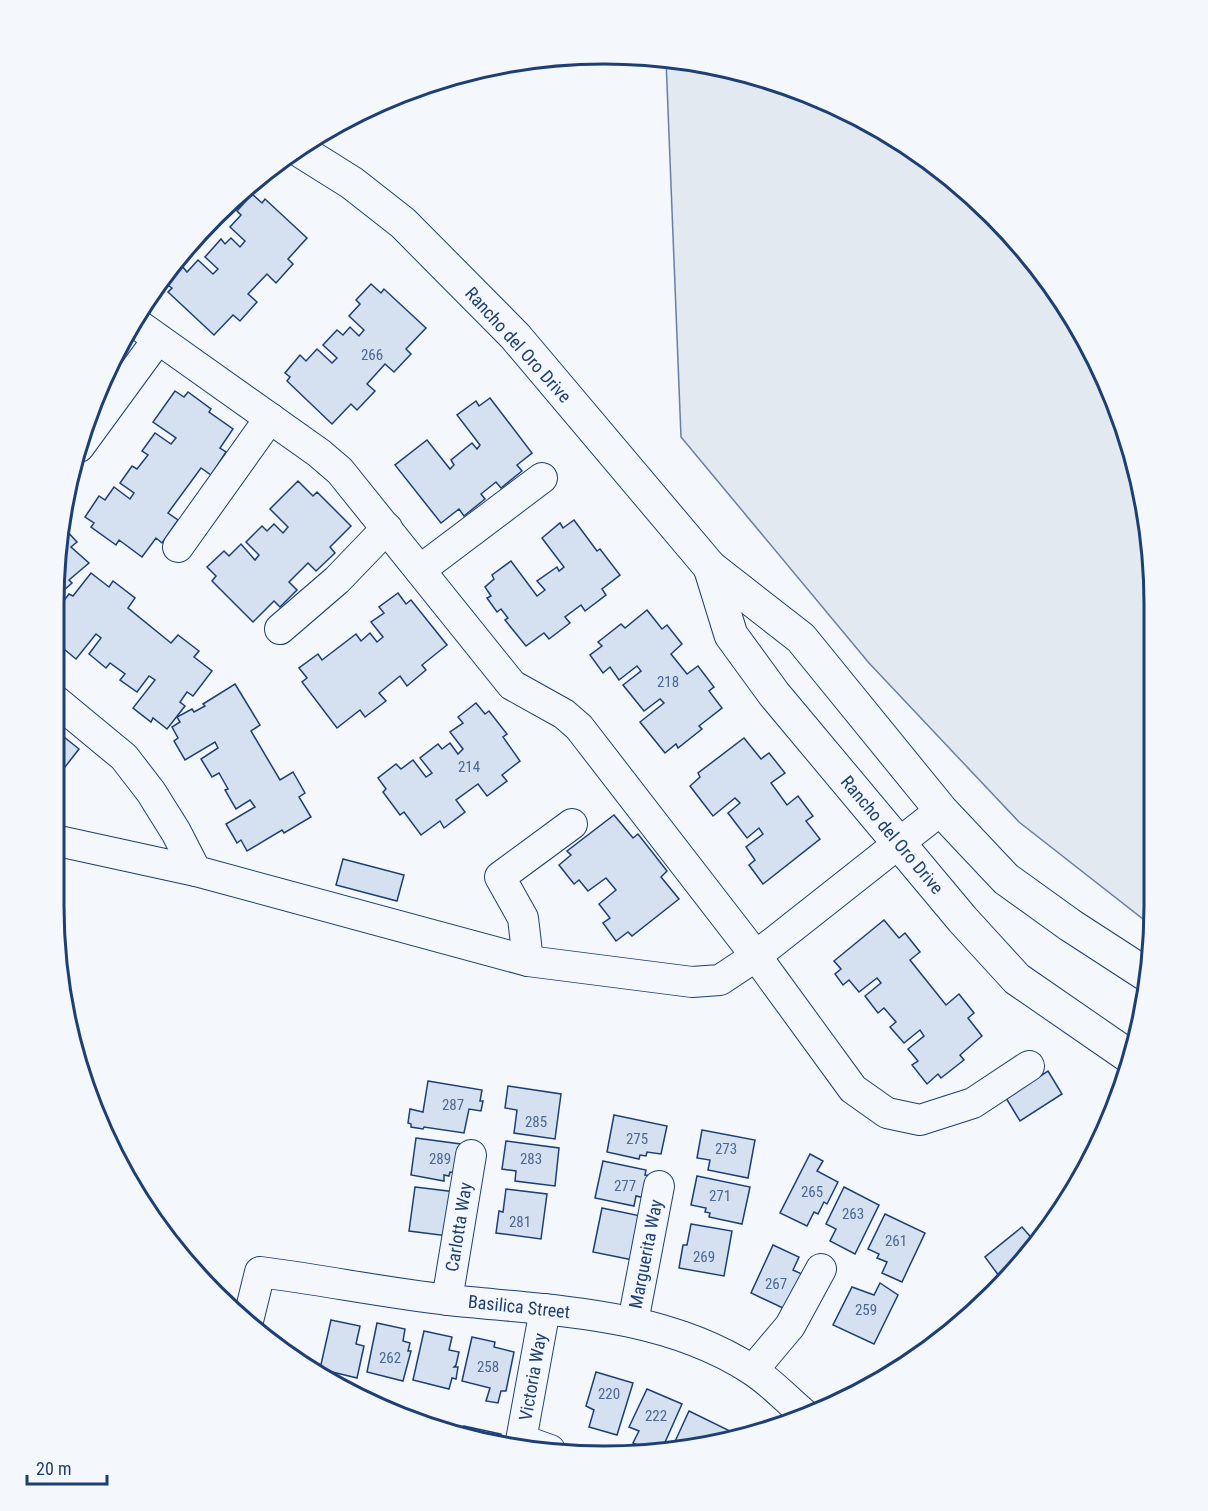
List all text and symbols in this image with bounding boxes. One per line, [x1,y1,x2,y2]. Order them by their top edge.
street label: Rancho del Oro Drive [461,283,576,407]
house number: 266 [361,346,383,364]
house number: 218 [657,673,679,691]
house number: 214 [458,758,480,776]
street label: Rancho del Oro Drive [837,771,948,898]
house number: 287 [442,1096,464,1114]
house number: 285 [525,1113,547,1131]
house number: 275 [626,1130,648,1148]
house number: 273 [715,1140,737,1158]
house number: 289 [429,1150,451,1168]
house number: 283 [520,1150,542,1168]
house number: 277 [614,1177,636,1195]
street label: Carlotta Way [441,1180,476,1273]
house number: 265 [801,1183,823,1201]
house number: 271 [709,1187,731,1205]
street label: Marguerita Way [625,1197,666,1310]
house number: 263 [842,1205,864,1223]
house number: 281 [509,1213,531,1231]
house number: 261 [885,1232,907,1250]
house number: 269 [693,1248,715,1266]
house number: 267 [765,1275,787,1293]
street label: Basilica Street [467,1291,571,1322]
house number: 259 [855,1301,877,1319]
street label: Victoria Way [514,1331,551,1422]
house number: 262 [379,1349,401,1367]
house number: 258 [477,1358,499,1376]
house number: 220 [598,1385,620,1403]
house number: 222 [645,1407,667,1425]
scale bar [27,1448,106,1486]
text: 20 m [36,1458,71,1479]

